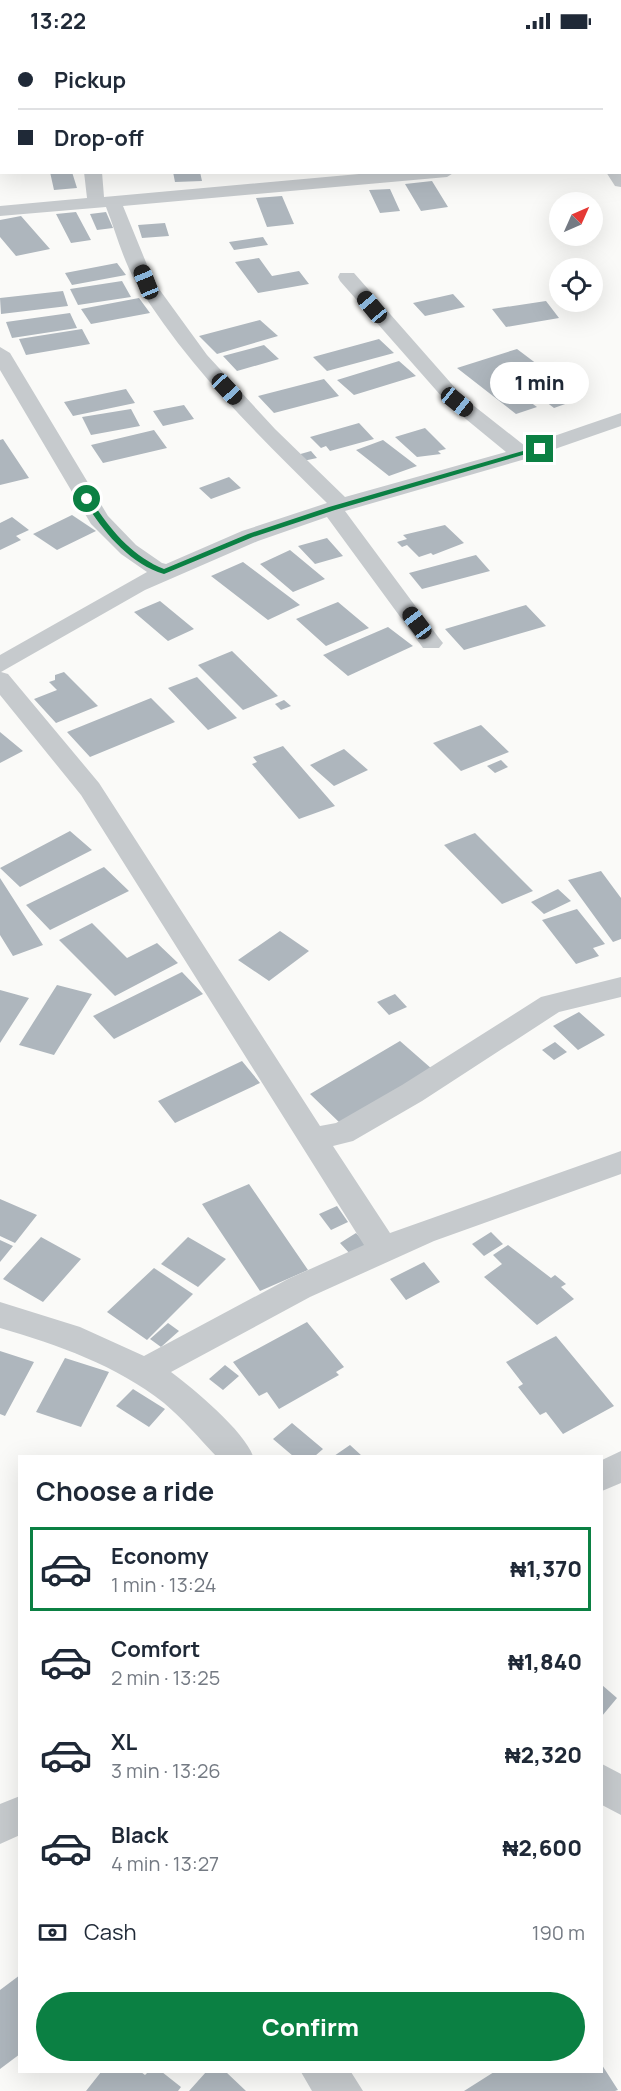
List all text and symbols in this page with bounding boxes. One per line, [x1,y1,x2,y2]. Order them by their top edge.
text: 13:22 [30,6,86,36]
text: Pickup [54,65,126,95]
text: Drop-off [54,123,144,153]
north arrow [549,192,603,246]
map controls [549,192,603,312]
button: locate [549,258,603,312]
car [131,262,161,302]
car [354,287,390,327]
callout: 1 min [490,362,590,404]
text: 1 min [514,369,565,396]
car [208,370,246,408]
car [437,384,477,420]
route end [526,435,553,462]
route start [73,485,100,512]
car [399,603,435,643]
text: Choose a ride [36,1472,214,1509]
text: Economy [111,1541,209,1571]
icon: car [39,1542,93,1596]
text: ₦1,370 [510,1554,582,1584]
text: 1 min · 13:24 [111,1571,216,1598]
text: Comfort [111,1634,200,1664]
icon: car [39,1635,93,1689]
text: ₦1,840 [508,1647,582,1677]
text: 2 min · 13:25 [111,1664,220,1691]
text: XL [111,1727,137,1757]
icon: car [39,1728,93,1782]
text: ₦2,320 [505,1740,582,1770]
text: 3 min · 13:26 [111,1757,221,1784]
text: Black [111,1820,168,1850]
icon: car [39,1821,93,1875]
text: ₦2,600 [503,1833,582,1863]
text: 4 min · 13:27 [111,1850,219,1877]
icon: cash [36,1916,69,1949]
text: Cash [84,1917,137,1947]
text: 190 m [532,1919,585,1946]
button: Confirm [36,1992,585,2061]

